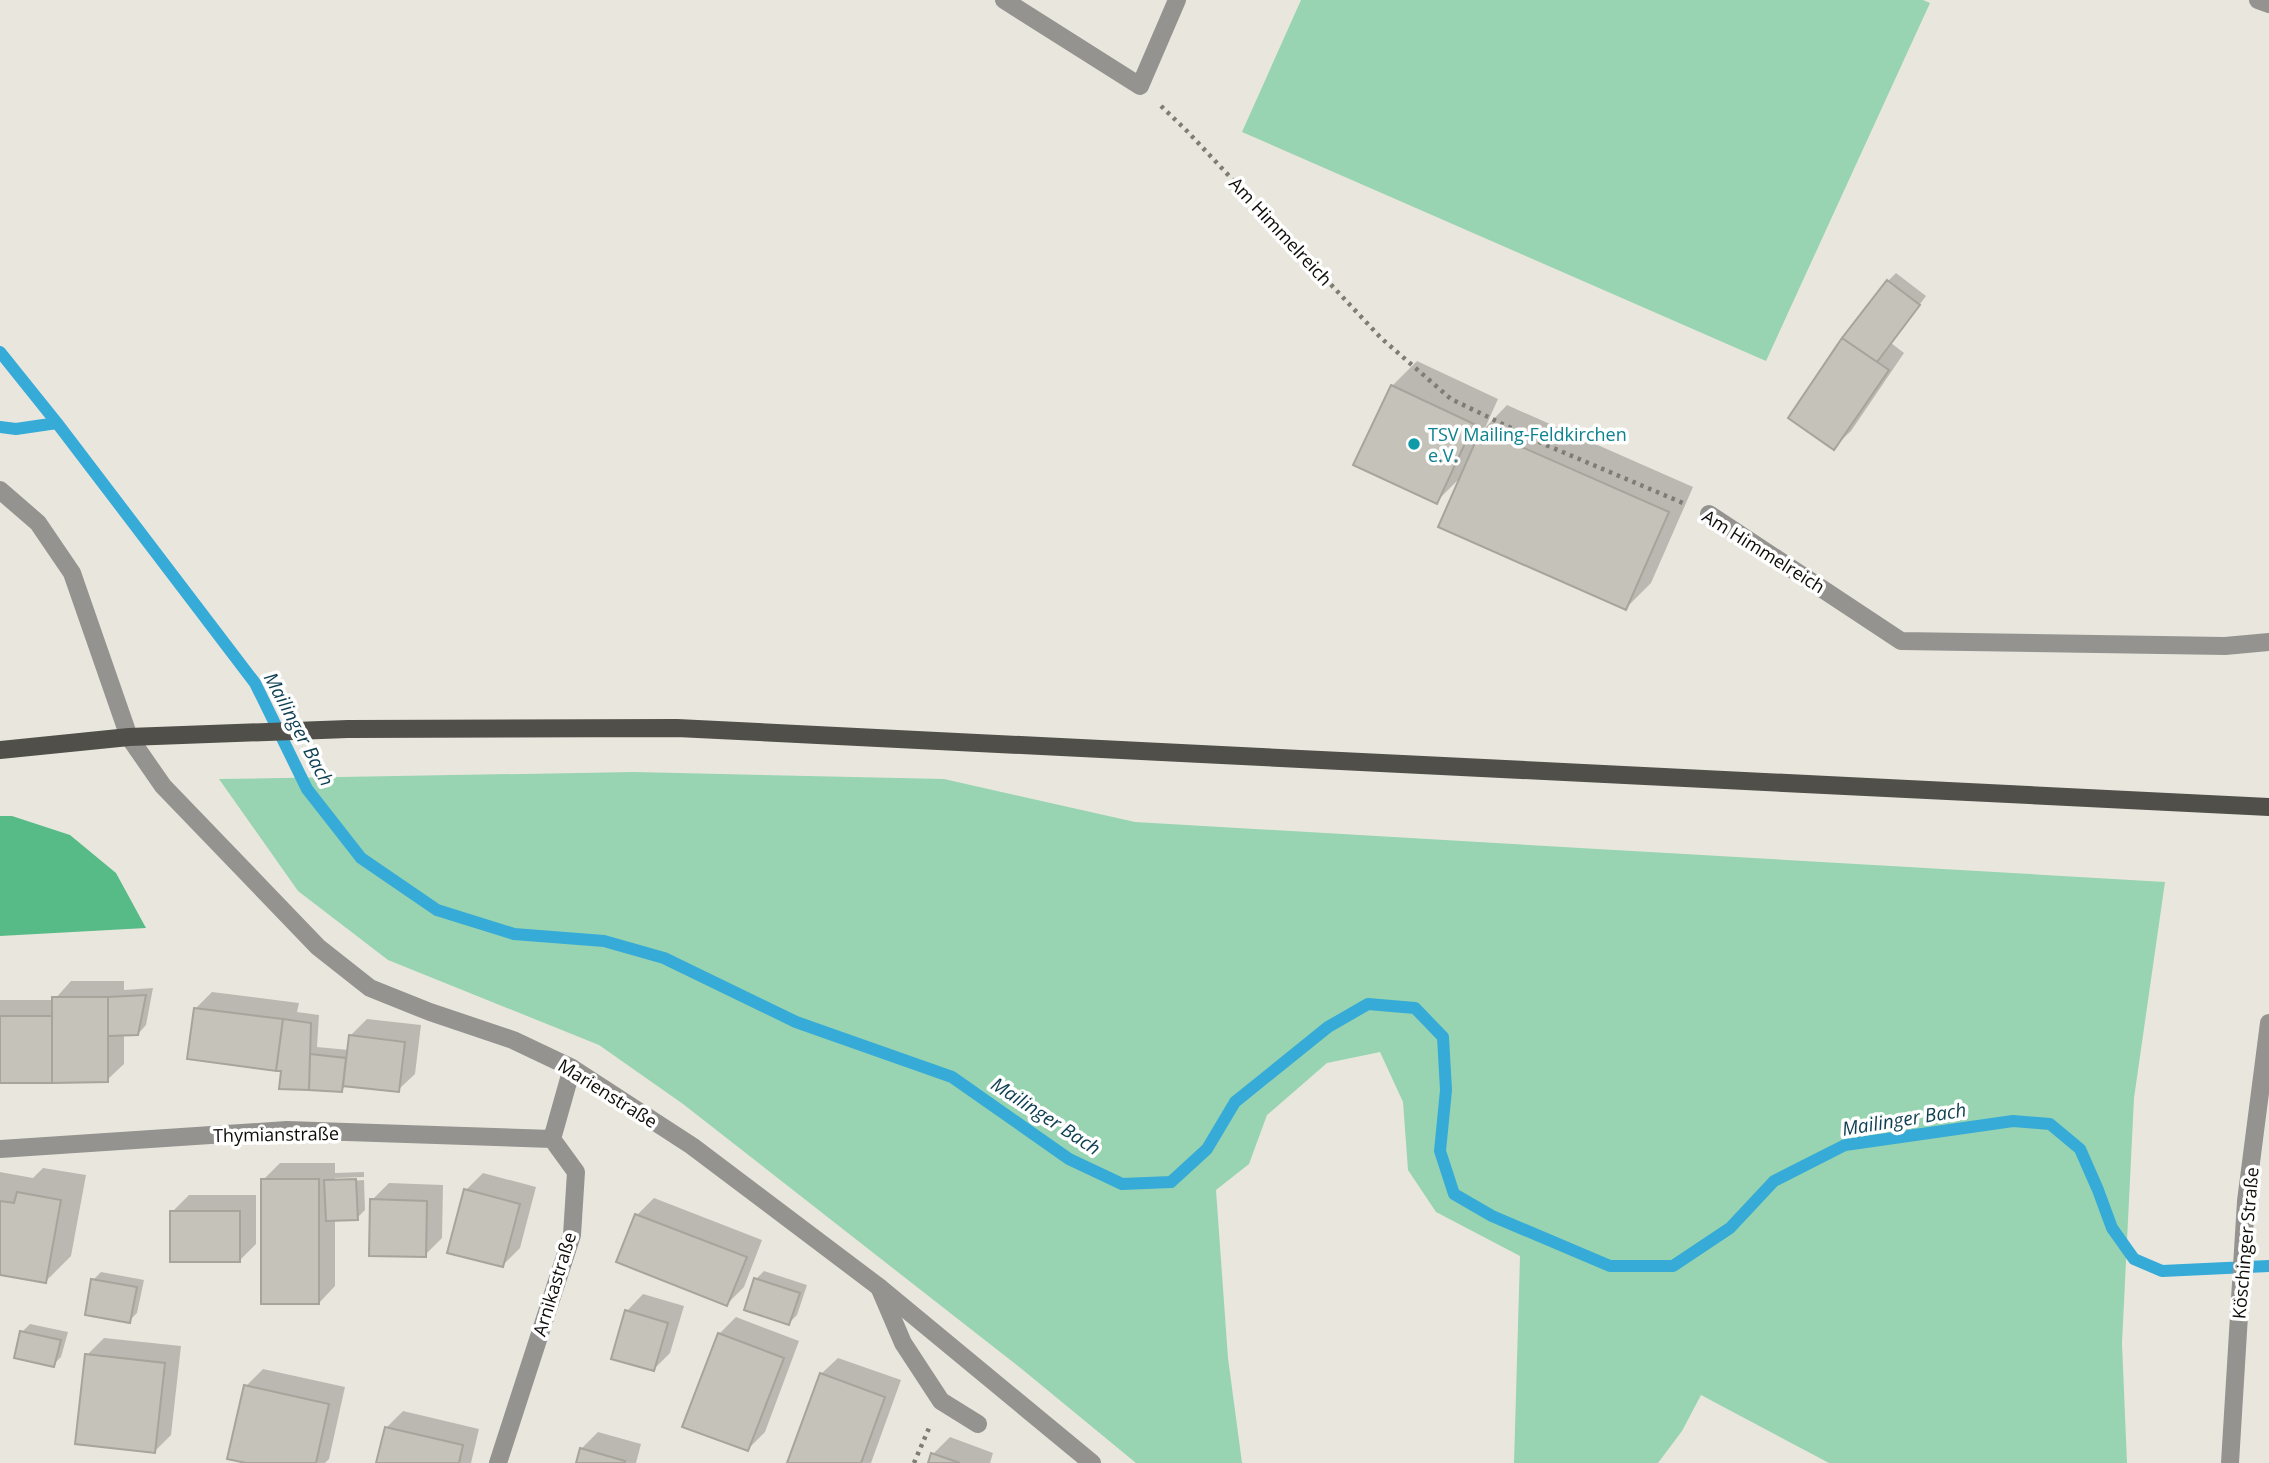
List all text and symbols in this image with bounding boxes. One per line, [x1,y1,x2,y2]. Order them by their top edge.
street label: Am Himmelreich [1224,172,1338,290]
place label: TSV Mailing-Feldkirchen e.V. [1428,422,1627,467]
marker: TSV Mailing-Feldkirchen e.V. [1406,436,1422,452]
street label: Am Himmelreich [1698,504,1830,598]
water label: Mailinger Bach [258,668,340,790]
street label: Marienstraße [554,1053,662,1133]
water label: Mailinger Bach [986,1071,1106,1161]
water label: Mailinger Bach [1840,1096,1968,1142]
street label: Thymianstraße [213,1121,339,1147]
street label: Köschinger Straße [2226,1166,2264,1320]
street label: Arnikastraße [527,1229,581,1339]

